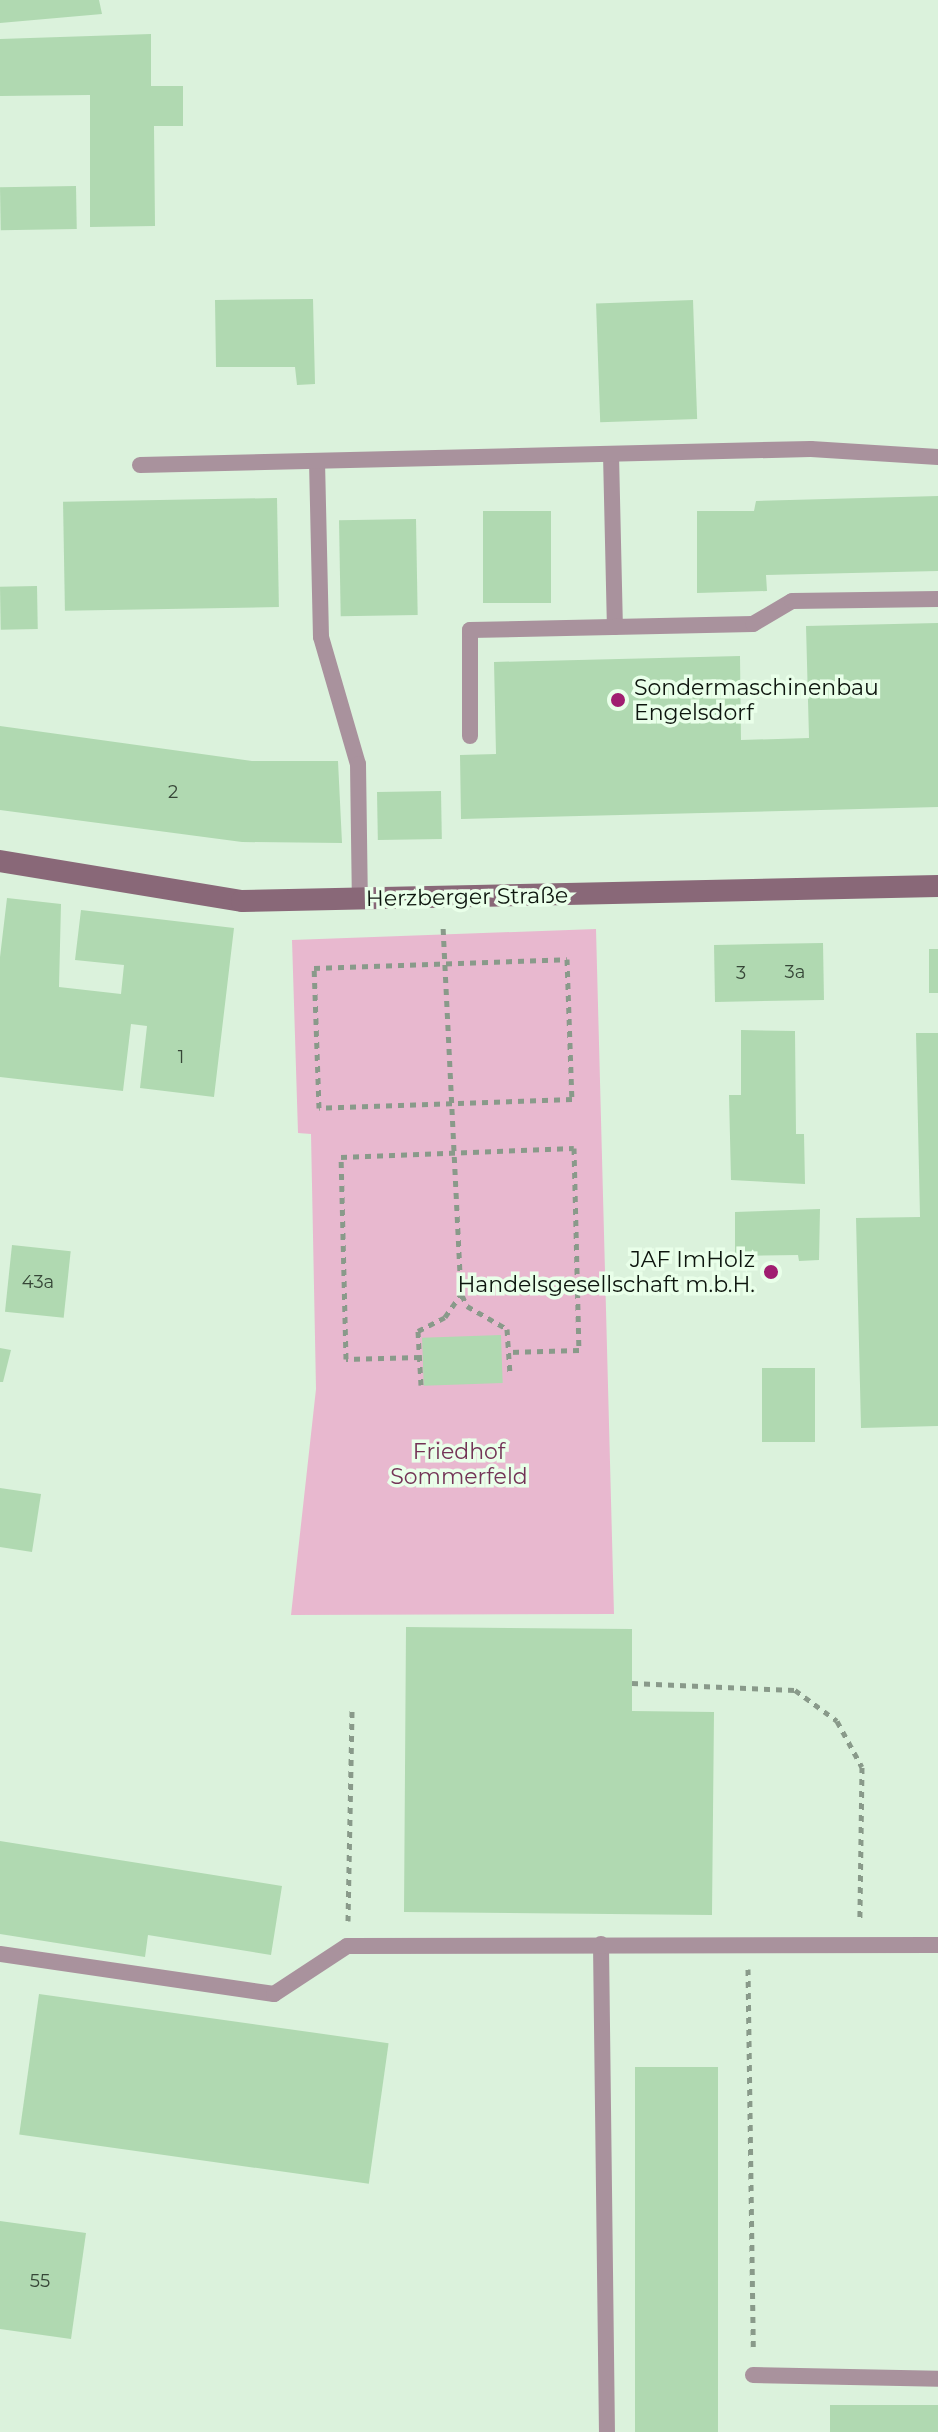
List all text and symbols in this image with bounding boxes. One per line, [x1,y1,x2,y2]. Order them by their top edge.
place label: Sondermaschinenbau Engelsdorf [634,674,879,726]
marker: Sondermaschinenbau Engelsdorf [609,691,627,709]
house number: 2 [168,781,178,803]
street label: Herzberger Straße [366,882,568,912]
house number: 3a [785,961,805,983]
house number: 3 [736,962,746,984]
house number: 1 [178,1046,184,1068]
place label: JAF ImHolz Handelsgesellschaft m.b.H. [457,1246,755,1298]
marker: JAF ImHolz Handelsgesellschaft m.b.H. [762,1263,780,1281]
house number: 43a [22,1271,54,1293]
park label: Friedhof Sommerfeld [390,1438,528,1490]
house number: 55 [30,2270,50,2292]

